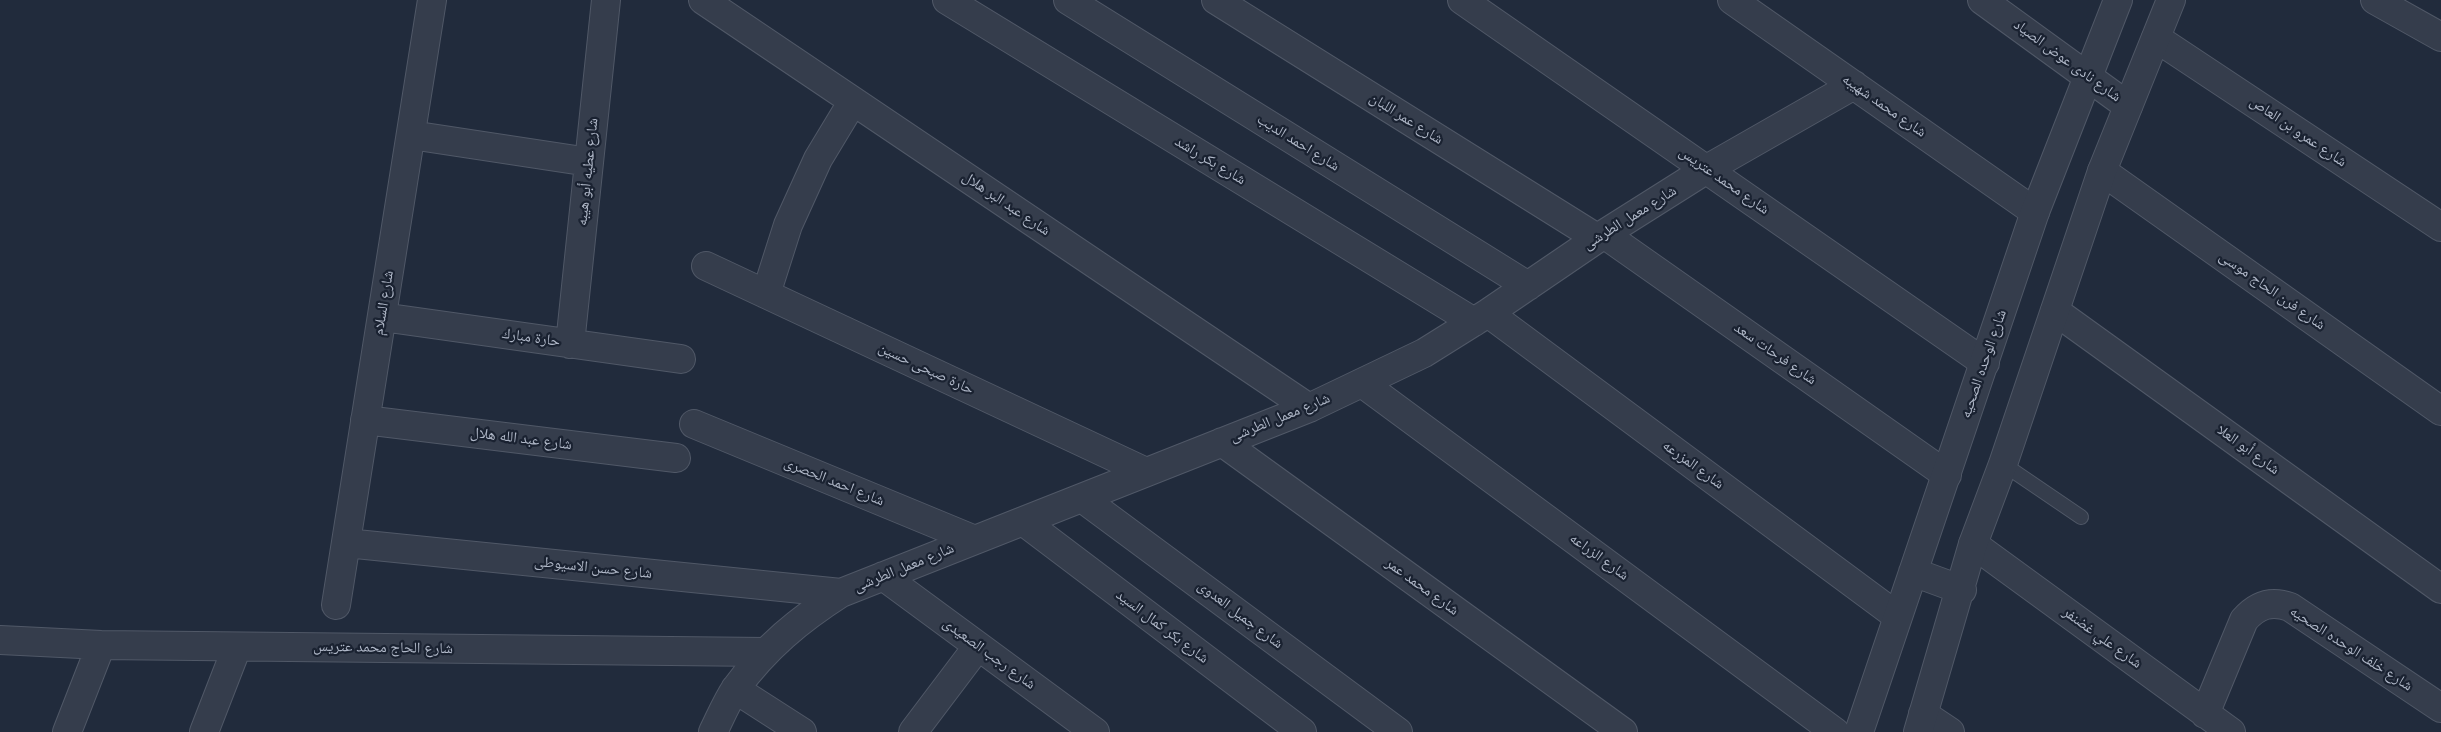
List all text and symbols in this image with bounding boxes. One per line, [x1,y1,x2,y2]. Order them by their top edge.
street label: شارع نادى عوض الصياد [2010,16,2124,106]
street label: شارع محمد شهيبه [1838,70,1930,142]
street label: شارع عمر اللبان [1366,89,1446,149]
street label: شارع عمرو بن العاص [2246,93,2350,171]
street label: شارع احمد الديب [1253,110,1343,176]
street label: شارع عطيه أبو هيبه [573,117,603,227]
street label: شارع بكر راشد [1171,133,1249,189]
street label: شارع محمد عتريس [1675,143,1773,219]
street label: شارع عبد البر هلال [959,168,1053,240]
street label: شارع معمل الطرشى [1580,182,1680,254]
street label: شارع فرن الحاج موسى [2215,248,2329,334]
street label: شارع السلام [370,269,398,337]
street label: شارع الوحده الصحيه [1957,307,2011,421]
street label: شارع فرحات سعد [1730,319,1820,389]
street label: حارة مبارك [501,325,561,351]
street label: حارة صبحى حسين [875,339,977,399]
street label: شارع معمل الطرشى [1227,390,1333,446]
street label: شارع أبو العلا [2213,421,2283,479]
street label: شارع عبد الله هلال [469,424,573,454]
street label: شارع المزرعه [1659,437,1727,493]
street label: شارع احمد الحصرى [781,454,887,510]
street label: شارع الزراعه [1566,529,1632,585]
street label: شارع معمل الطرشى [851,540,957,596]
street label: شارع حسن الاسيوطى [533,553,653,583]
street label: شارع محمد عمر [1382,554,1462,620]
street label: شارع جميل العدوى [1194,577,1286,653]
street label: شارع بكر كمال السيد [1112,586,1212,668]
street label: شارع علي غضنفر [2059,603,2145,673]
street label: شارع خلف الوحده الصحيه [2286,603,2416,695]
street label: شارع رجب الصعيدى [939,614,1039,694]
street label: شارع الحاج محمد عتريس [313,638,453,658]

